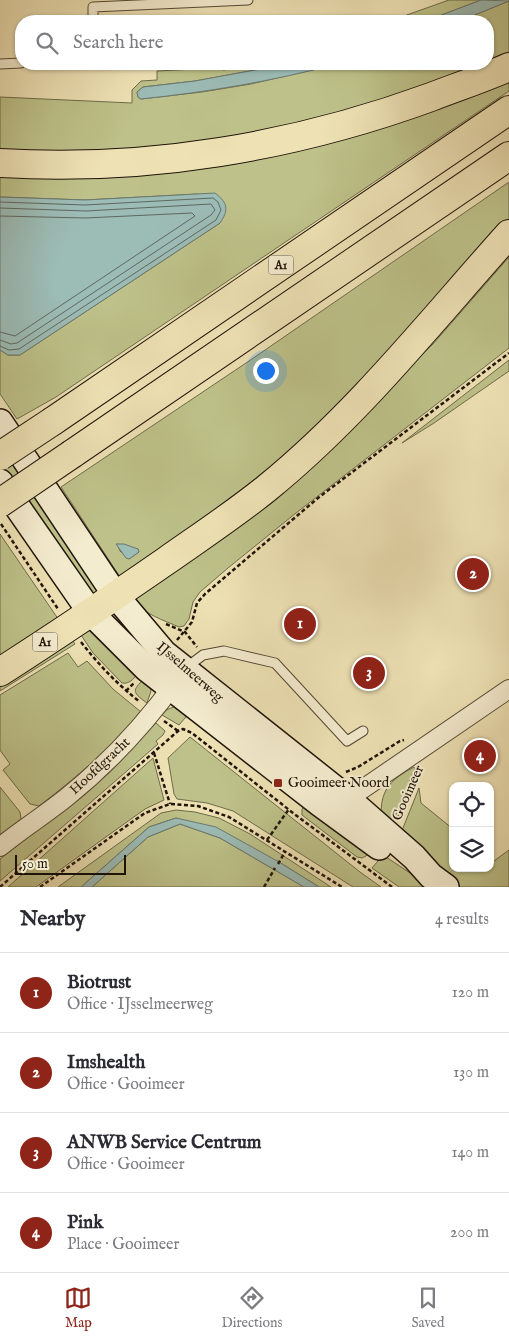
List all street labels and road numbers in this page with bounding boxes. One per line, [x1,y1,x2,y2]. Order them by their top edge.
road number: A1 [268,256,294,274]
road number: A1 [32,632,58,652]
street label: IJsselmeerweg [153,638,228,706]
street label: Hoofdgracht [66,733,134,799]
street label: Gooimeer [388,763,428,823]

